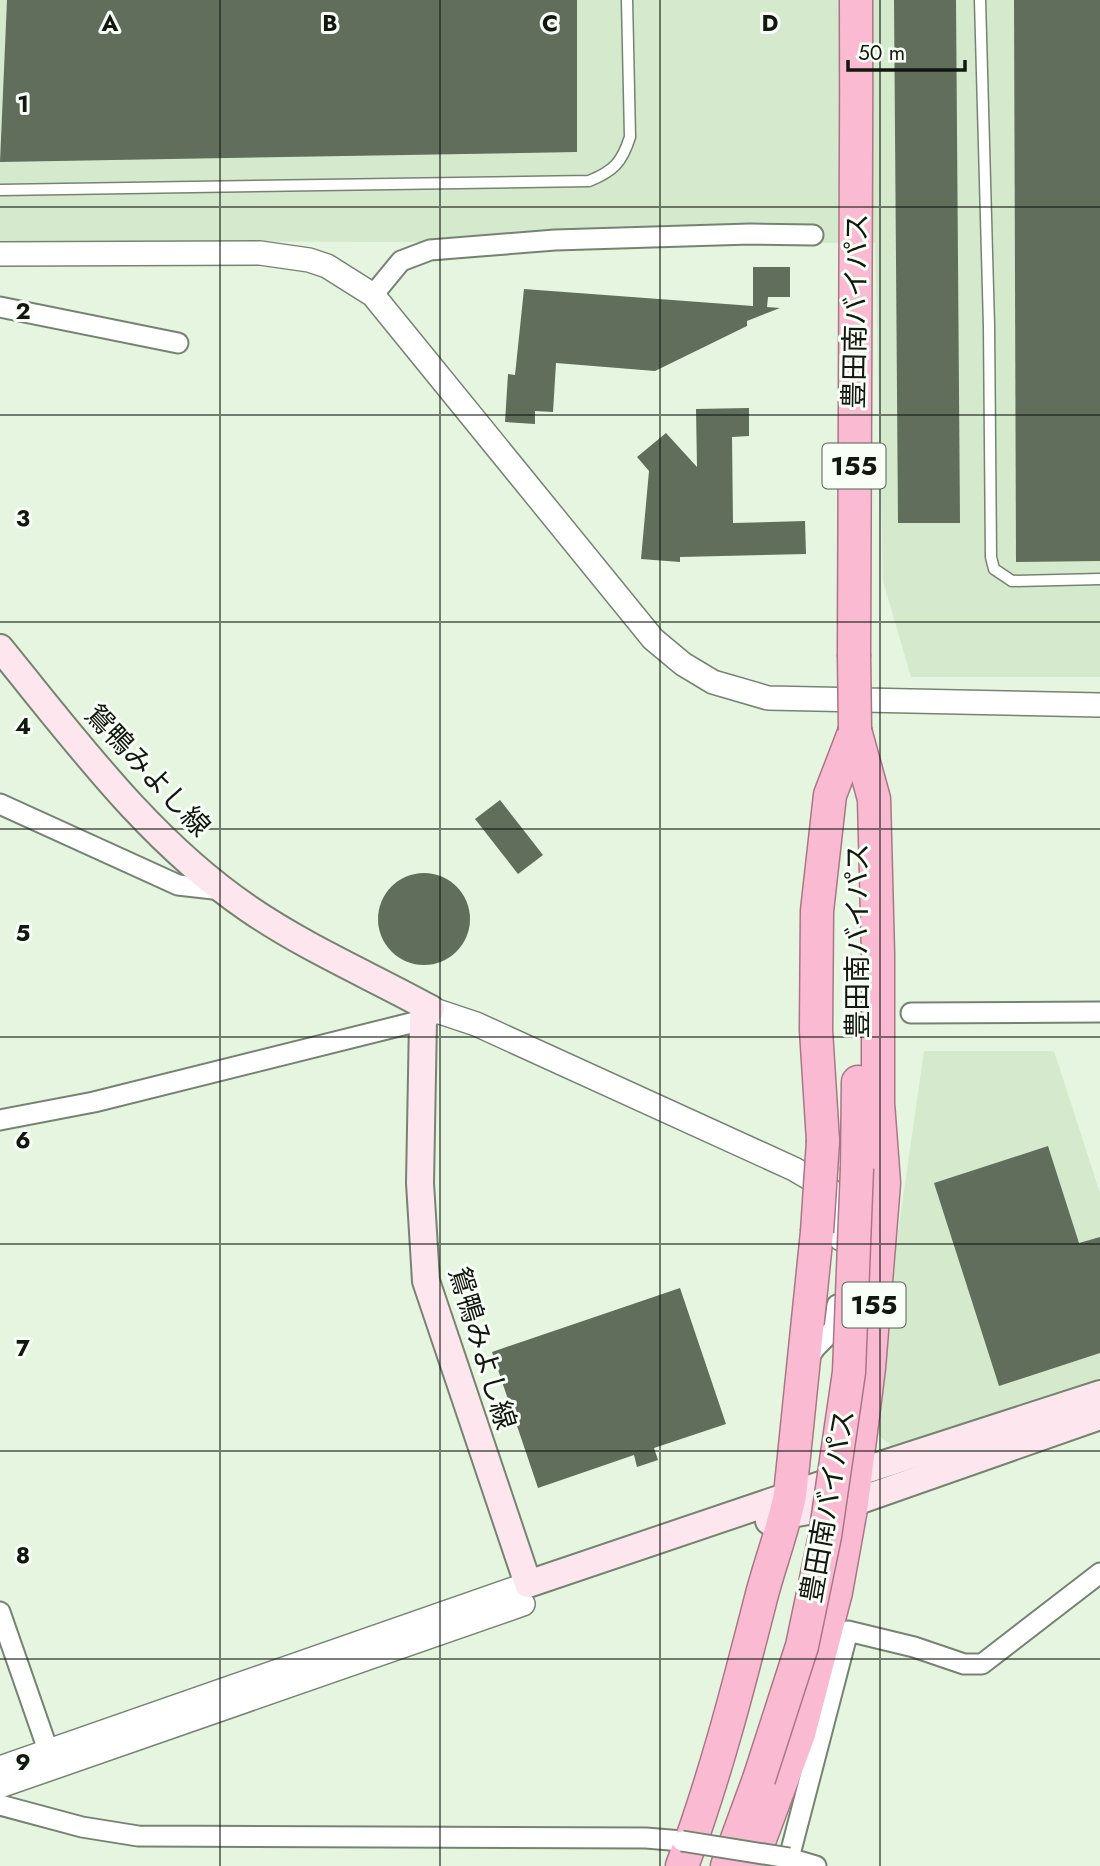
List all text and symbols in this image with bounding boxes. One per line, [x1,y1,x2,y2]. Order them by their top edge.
text: A [101,6,119,40]
text: B [322,6,338,40]
text: C [542,6,558,40]
text: D [762,6,779,40]
scale bar [848,28,965,72]
text: 50 m [858,38,905,68]
text: 1 [17,87,29,121]
street label: 豊田南バイパス [833,213,878,409]
text: 2 [15,294,31,328]
road number: 155 [822,444,886,488]
text: 3 [16,501,30,535]
street label: 鴛鴨みよし線 [75,695,220,846]
text: 4 [15,709,31,743]
street label: 豊田南バイパス [837,843,878,1039]
text: 5 [16,916,30,950]
text: 6 [15,1123,31,1157]
street label: 鴛鴨みよし線 [438,1262,527,1434]
road number: 155 [842,1282,906,1328]
text: 7 [16,1331,30,1365]
street label: 豊田南バイパス [790,1406,865,1606]
text: 8 [16,1538,30,1572]
text: 9 [15,1745,31,1779]

